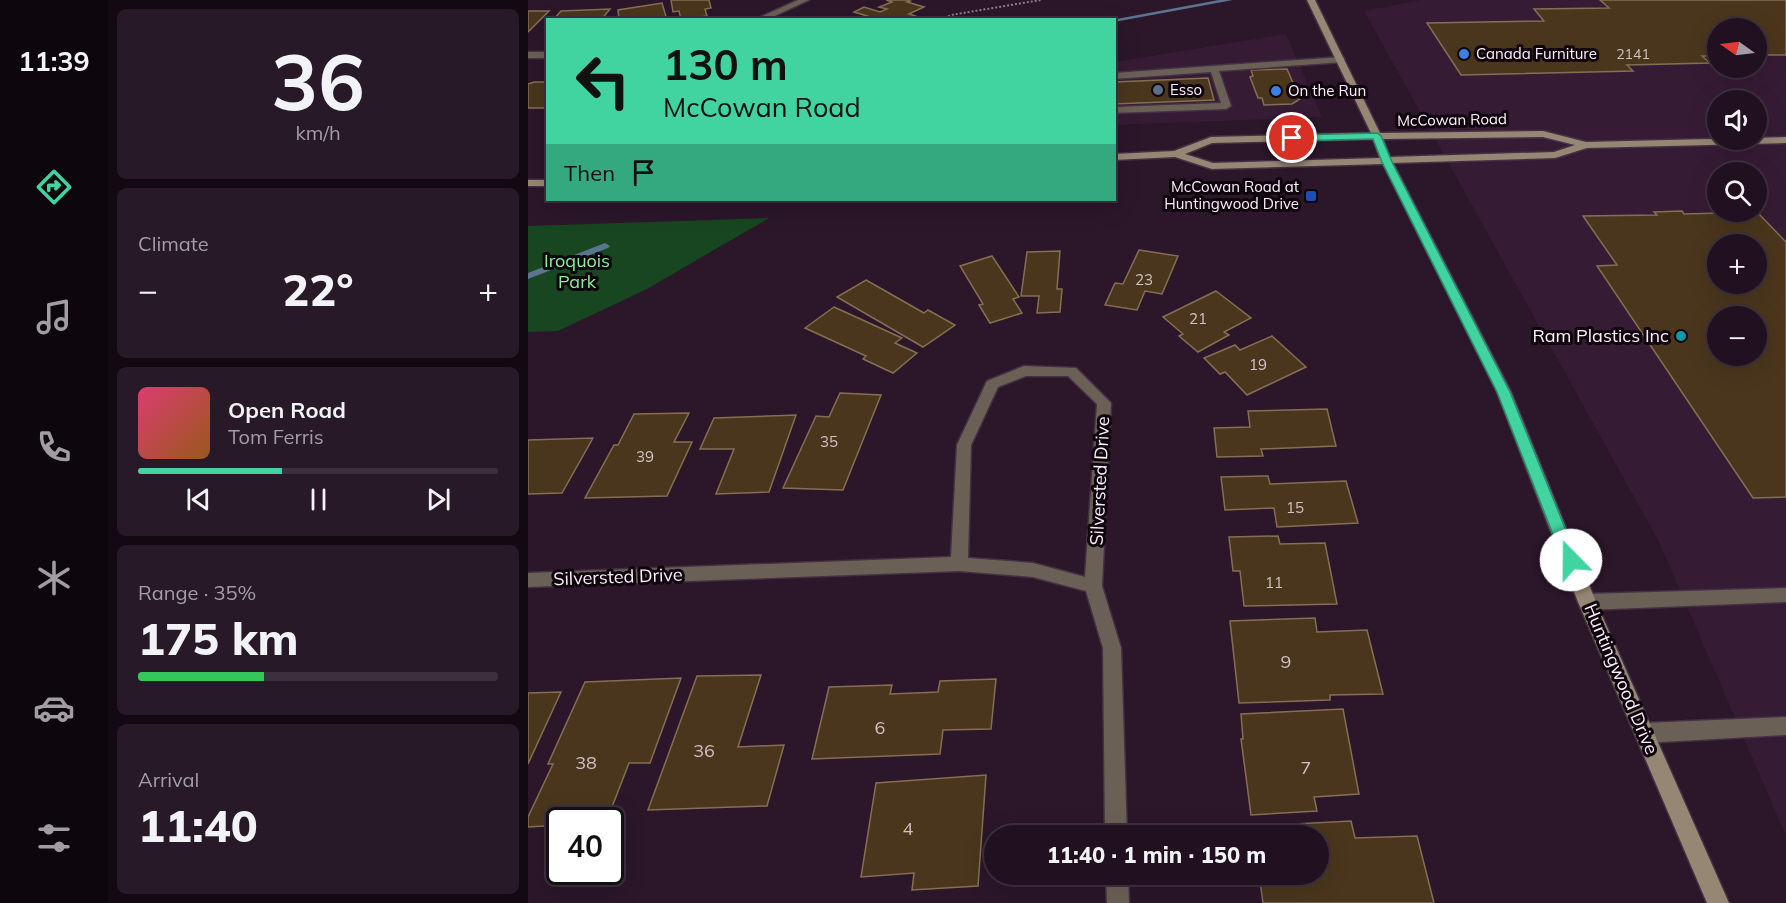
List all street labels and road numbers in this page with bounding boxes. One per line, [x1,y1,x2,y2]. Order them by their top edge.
street label: McCowan Road [1397,109,1507,130]
street label: Silversted Drive [1085,416,1114,546]
street label: Silversted Drive [553,563,683,590]
street label: Huntingwood Drive [1579,600,1664,758]

